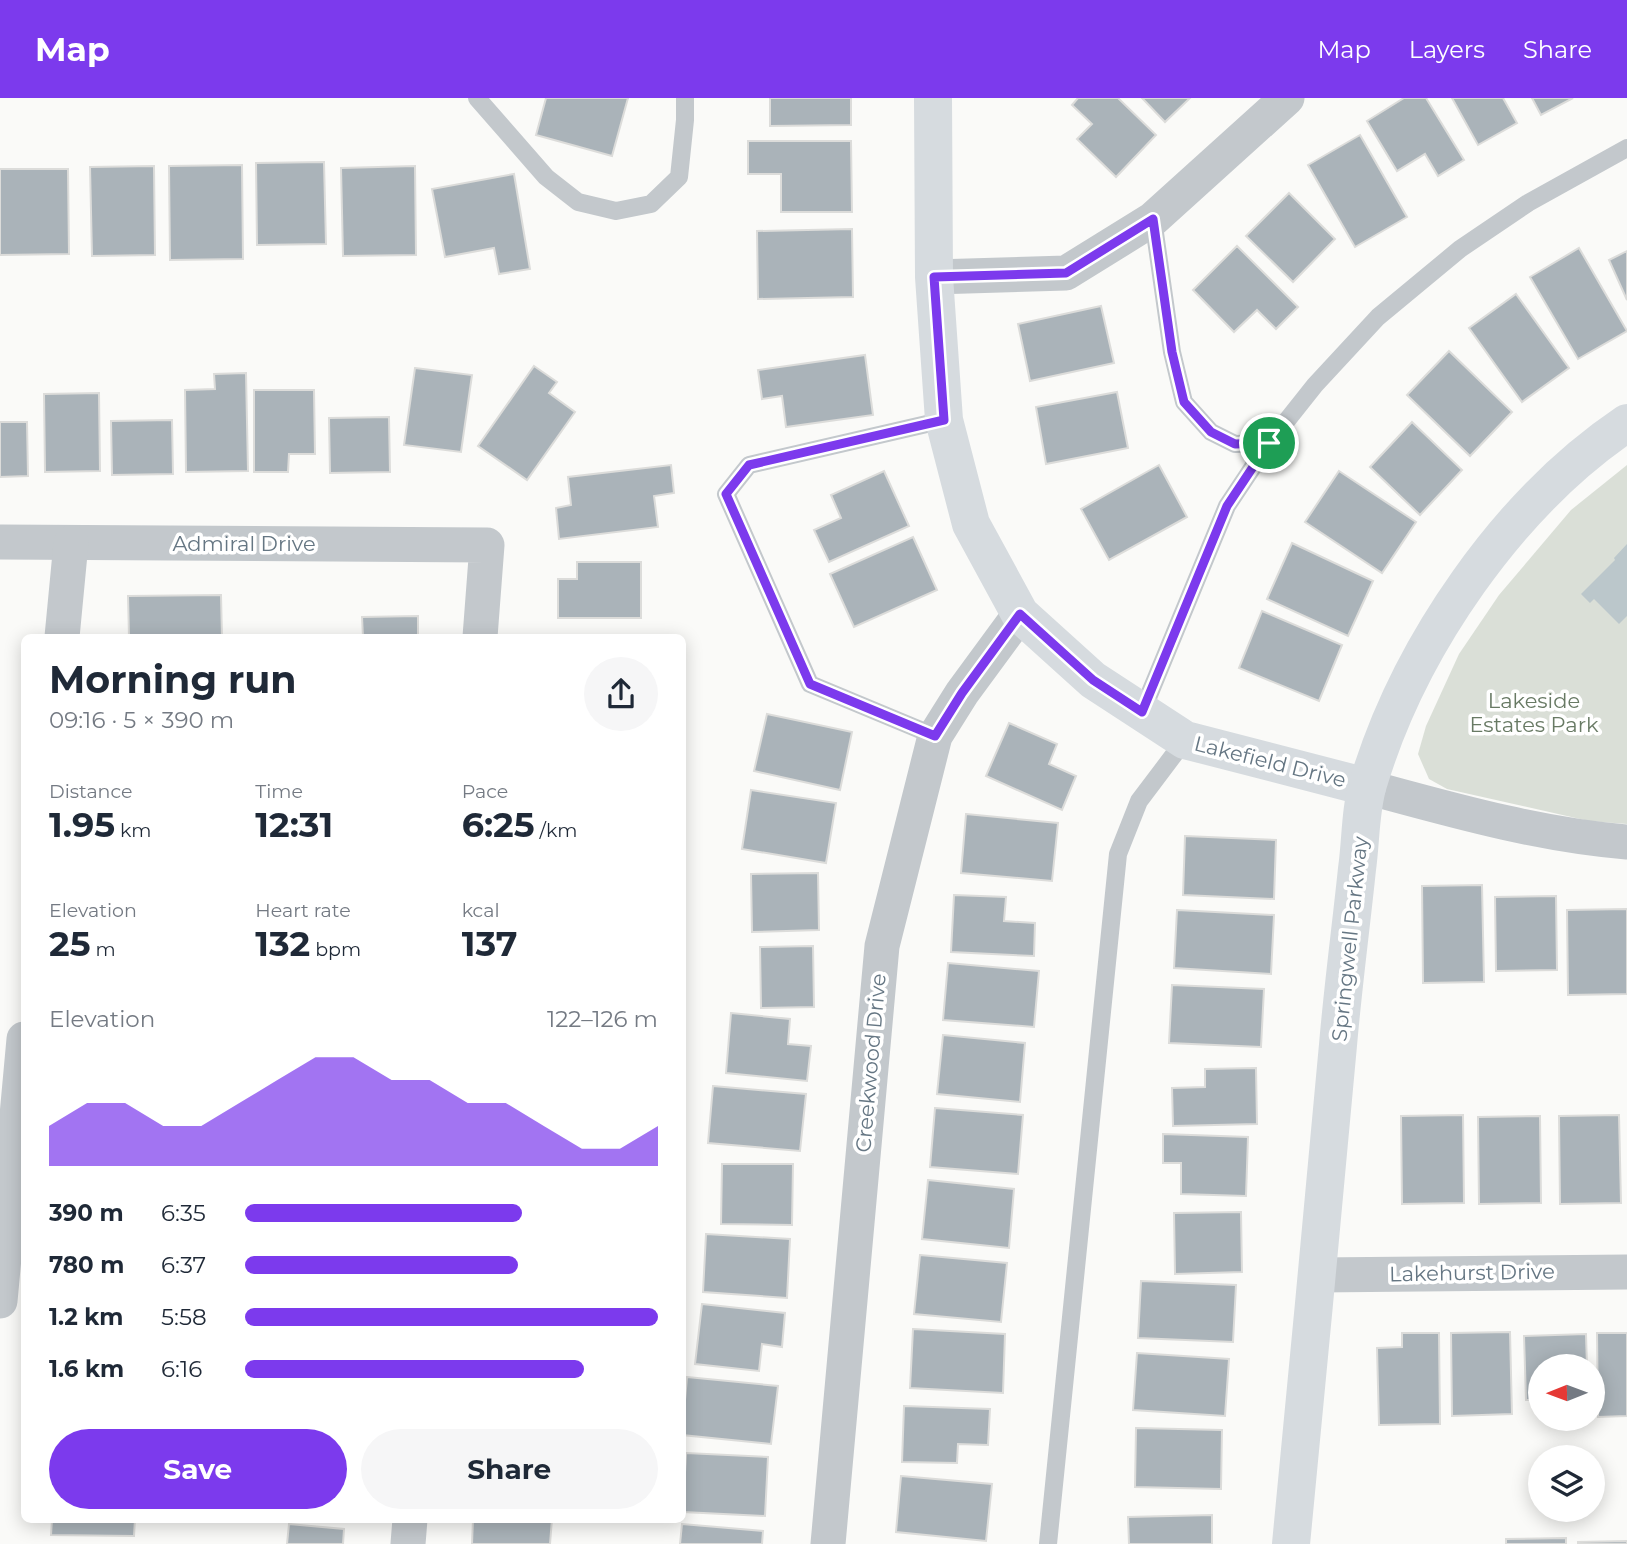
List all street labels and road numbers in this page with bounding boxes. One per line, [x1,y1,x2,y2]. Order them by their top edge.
street label: Admiral Drive [172,531,316,556]
street label: Lakefield Drive [1192,731,1349,792]
street label: Springwell Parkway [1326,835,1373,1043]
street label: Creekwood Drive [850,972,891,1154]
street label: Lakehurst Drive [1389,1259,1555,1286]

